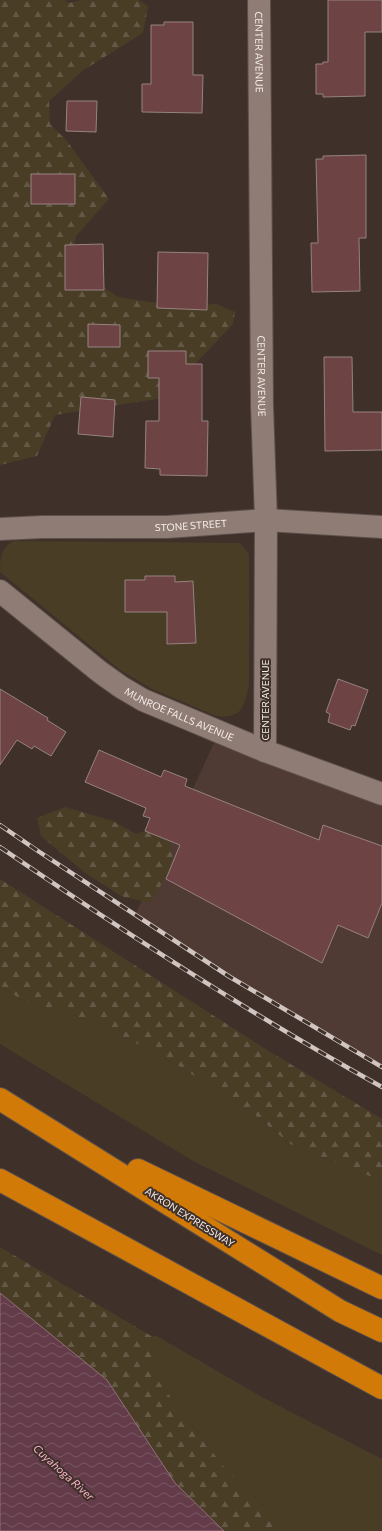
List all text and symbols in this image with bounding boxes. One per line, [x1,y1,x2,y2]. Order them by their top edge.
street label: CENTER AVENUE [253,11,266,93]
street label: CENTER AVENUE [255,335,268,417]
street label: STONE STREET [155,517,228,533]
street label: CENTER AVENUE [259,659,271,741]
street label: MUNROE FALLS AVENUE [123,685,236,743]
street label: AKRON EXPRESSWAY [143,1185,237,1250]
water label: Cuyahoga River [31,1441,98,1503]

